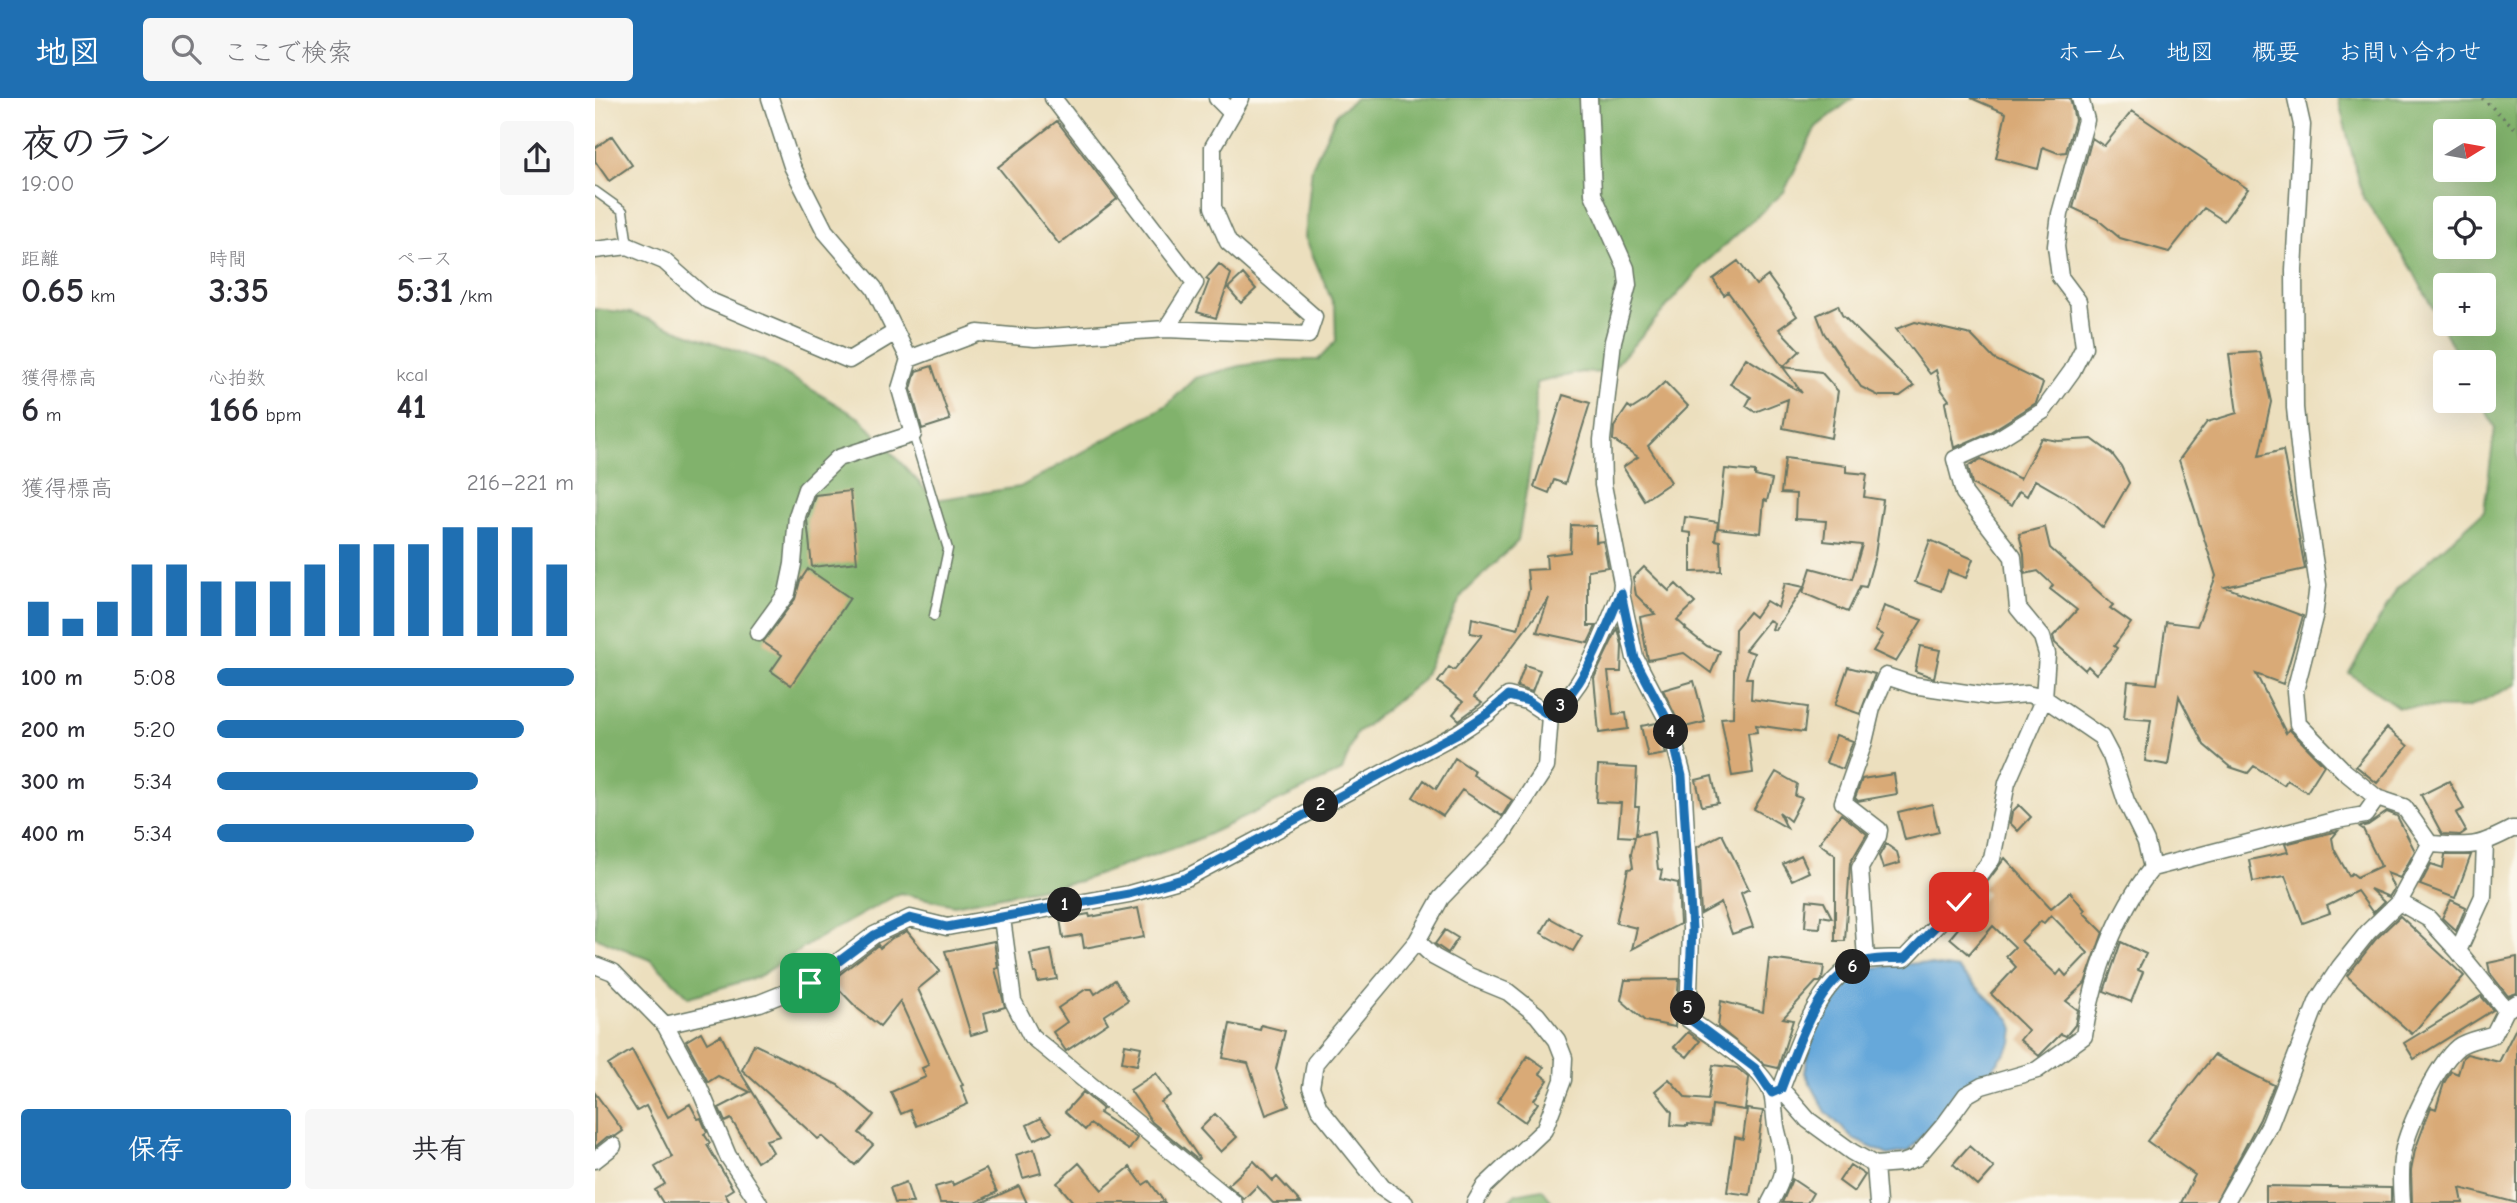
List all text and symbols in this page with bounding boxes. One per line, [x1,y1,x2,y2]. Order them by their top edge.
search box [143,18,633,81]
icon: search [167,30,205,68]
text: 地図 [35,33,101,71]
text: ここで検索 [223,38,353,68]
text: ホーム [2057,38,2128,66]
text: 地図 [2166,38,2214,66]
text: 概要 [2252,38,2300,66]
text: お問い合わせ [2338,38,2482,66]
north arrow [2433,119,2495,182]
map controls [2433,119,2496,413]
button: share [500,121,574,195]
text: 夜のラン [21,122,173,166]
text: 19:00 [21,170,75,197]
button: locate [2433,196,2496,259]
text: 距離 [21,248,59,270]
text: 時間 [209,248,247,270]
text: ペース [396,248,452,270]
text: 0.65 [21,270,84,311]
text: 3:35 [209,270,269,311]
text: 5:31 [396,270,453,311]
button: + [2433,273,2496,336]
text: km [84,285,116,307]
text: /km [453,285,493,307]
button: − [2433,350,2496,413]
text: kcal [396,364,428,386]
text: 獲得標高 [21,367,97,389]
text: 心拍数 [209,367,266,389]
text: 41 [396,386,427,427]
text: 6 [21,389,39,430]
text: 166 [209,389,259,430]
text: m [39,404,61,426]
text: bpm [259,404,301,426]
text: 216–221 m [467,469,574,496]
text: 獲得標高 [21,475,113,502]
text: 100 m [21,664,83,691]
text: 5:08 [133,664,175,691]
pin: 3 [1543,688,1579,724]
text: 3 [1556,694,1565,716]
pin: 4 [1653,714,1689,750]
text: 200 m [21,716,85,743]
text: 5:20 [133,716,176,743]
text: 4 [1666,720,1675,742]
text: 300 m [21,768,85,795]
text: 5:34 [133,768,172,795]
pin: 2 [1303,788,1339,822]
text: 2 [1316,793,1325,815]
text: 400 m [21,820,85,847]
text: 5:34 [133,820,172,847]
pin [1929,872,1989,932]
icon: check [1940,883,1978,921]
pin: 1 [1047,888,1083,922]
text: 1 [1061,893,1068,915]
pin: 6 [1835,950,1871,984]
pin [780,953,840,1013]
text: 6 [1848,955,1857,977]
icon: arrive [791,964,829,1002]
pin: 5 [1671,990,1705,1026]
text: 5 [1682,996,1693,1018]
button: 保存 [21,1109,291,1189]
button: 共有 [305,1109,574,1189]

